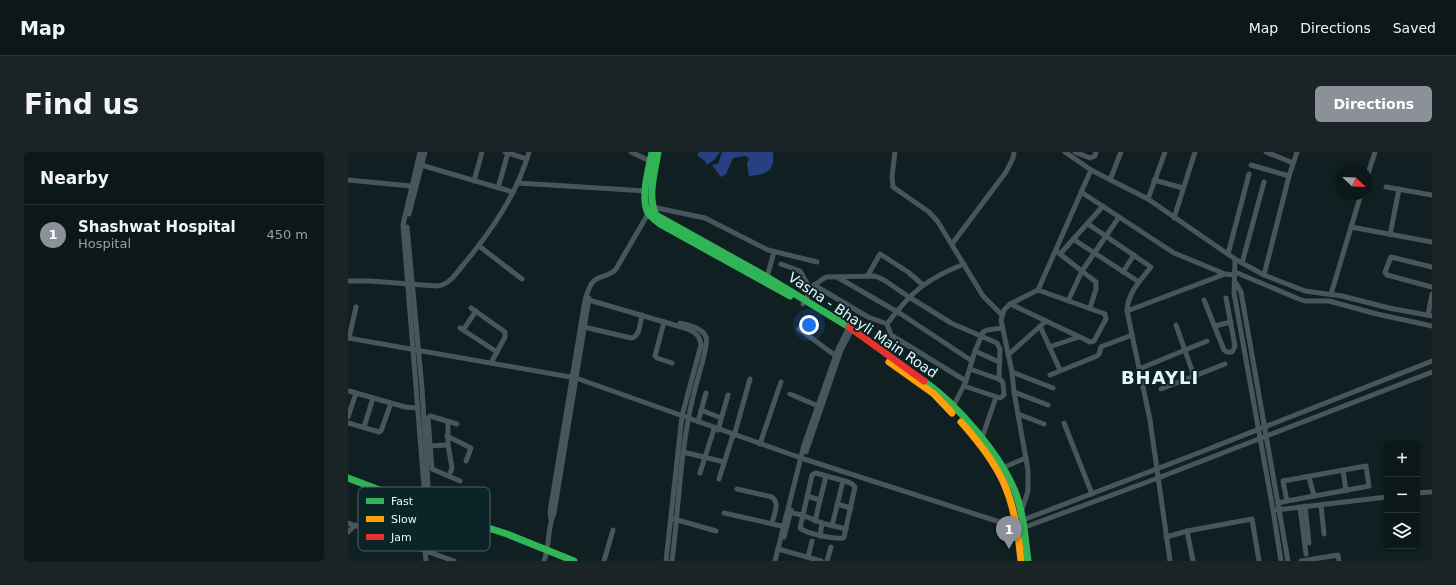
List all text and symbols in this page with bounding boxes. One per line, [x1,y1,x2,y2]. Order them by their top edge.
text: Map [20,17,65,39]
text: Map [1249,20,1278,36]
text: Directions [1300,20,1371,36]
text: Saved [1393,20,1436,36]
button: Directions [1315,86,1432,122]
text: Find us [24,88,139,121]
north arrow [1336,164,1372,200]
text: Nearby [40,168,109,188]
text: Shashwat Hospital [78,218,236,236]
text: 1 [48,227,58,242]
text: 450 m [266,227,308,242]
text: Hospital [78,236,131,251]
street label: Vasna - Bhayli Main Road [785,269,941,381]
your location [799,315,819,335]
district label: BHAYLI [1121,367,1199,388]
map controls [1384,441,1420,549]
button: + [1384,441,1420,477]
button: − [1384,477,1420,513]
legend [358,487,490,551]
text: Fast [391,495,414,508]
text: Slow [391,513,417,526]
button: layers [1384,513,1420,549]
pin: 1 [996,516,1022,549]
text: Jam [390,531,412,544]

